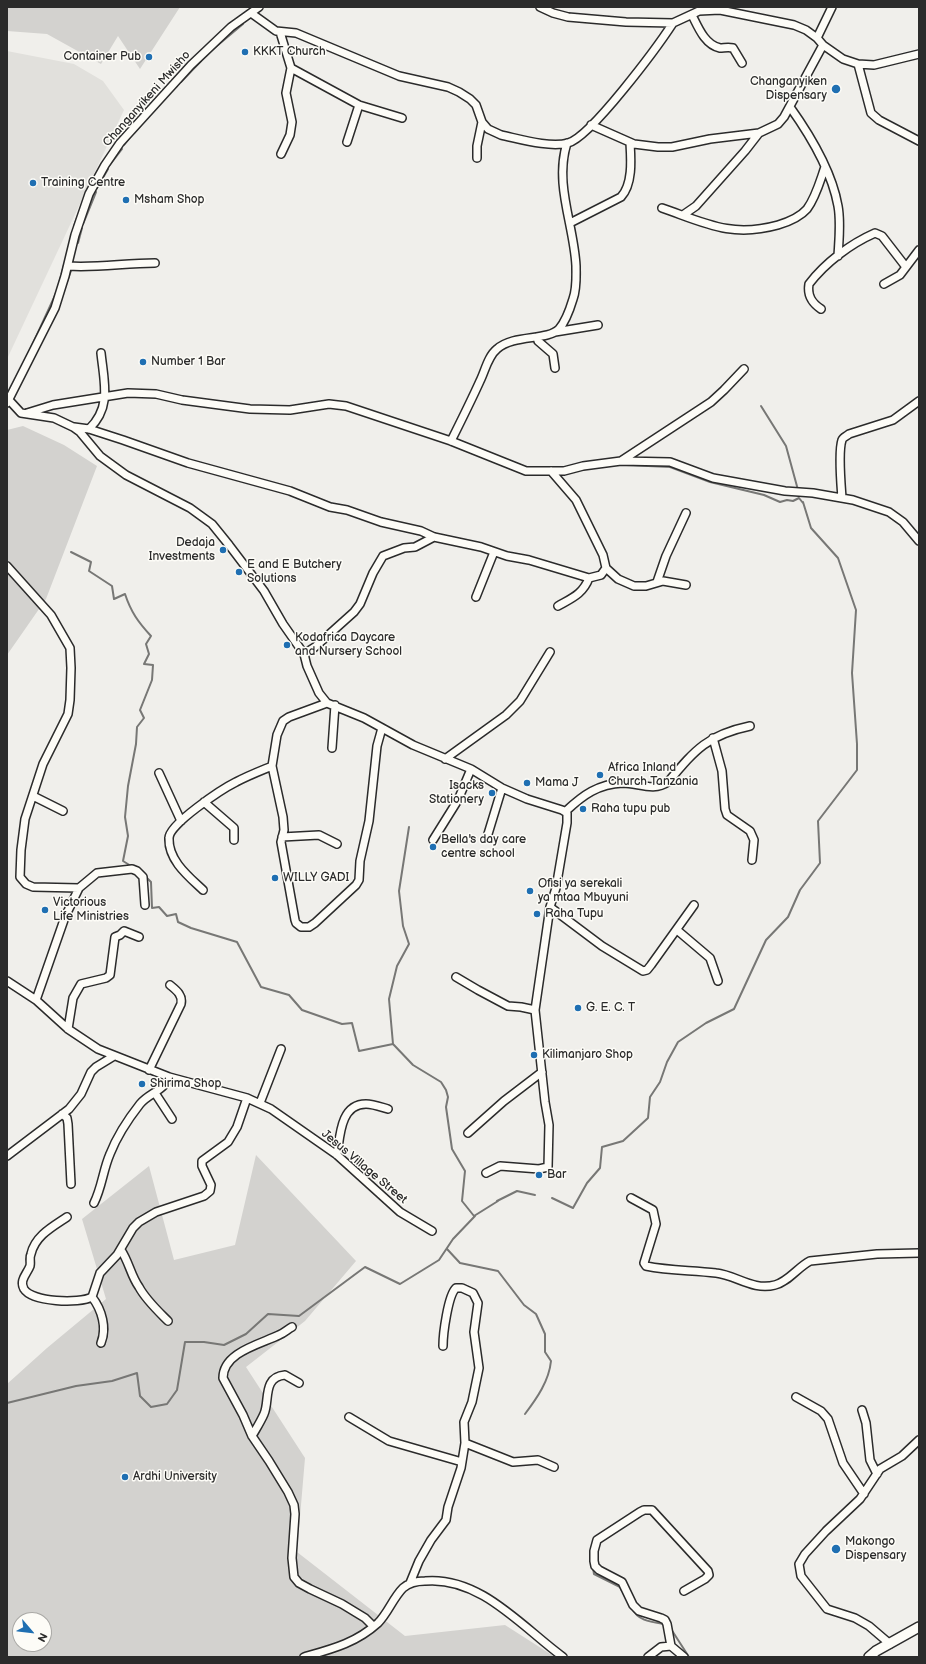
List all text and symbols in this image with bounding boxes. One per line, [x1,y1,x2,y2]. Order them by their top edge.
place label: KKKT Church [253,45,326,59]
marker: KKKT Church [240,47,250,57]
street label: Changanyikeni Mwisho [100,48,194,150]
place label: Container Pub [64,50,141,64]
marker: Container Pub [144,52,154,62]
place label: Changanyiken Dispensary [750,75,827,103]
marker: Changanyiken Dispensary [830,83,842,95]
place label: Training Centre [41,176,125,190]
marker: Training Centre [28,178,38,188]
place label: Msham Shop [134,193,205,207]
marker: Msham Shop [121,195,131,205]
place label: Number 1 Bar [151,355,225,369]
marker: Number 1 Bar [138,357,148,367]
place label: Dedaja Investments [149,536,215,564]
marker: Dedaja Investments [218,545,228,555]
place label: E and E Butchery Solutions [247,558,342,586]
marker: E and E Butchery Solutions [234,567,244,577]
place label: Kodafrica Daycare and Nursery School [295,631,402,659]
marker: Kodafrica Daycare and Nursery School [282,640,292,650]
place label: Africa Inland Church Tanzania [608,761,698,789]
marker: Africa Inland Church Tanzania [595,770,605,780]
place label: Mama J [535,776,579,790]
marker: Mama J [522,778,532,788]
place label: Isacks Stationery [429,779,484,807]
marker: Isacks Stationery [487,788,497,798]
place label: Raha tupu pub [591,802,670,816]
marker: Raha tupu pub [578,804,588,814]
place label: Bella's day care centre school [441,833,526,861]
marker: Bella's day care centre school [428,842,438,852]
place label: WILLY GADI [283,871,349,885]
marker: WILLY GADI [270,873,280,883]
place label: Ofisi ya serekali ya mtaa Mbuyuni [538,877,629,905]
marker: Ofisi ya serekali ya mtaa Mbuyuni [525,886,535,896]
place label: Victorious Life Ministries [53,896,129,924]
marker: Victorious Life Ministries [40,905,50,915]
place label: Raha Tupu [545,907,604,921]
marker: Raha Tupu [532,909,542,919]
place label: G. E. C. T [586,1001,635,1015]
marker: G. E. C. T [573,1003,583,1013]
place label: Kilimanjaro Shop [542,1048,633,1062]
marker: Kilimanjaro Shop [529,1050,539,1060]
place label: Shirima Shop [150,1077,221,1091]
marker: Shirima Shop [137,1079,147,1089]
street label: Jesus Village Street [318,1127,410,1207]
place label: Bar [547,1168,566,1182]
marker: Bar [534,1170,544,1180]
place label: Ardhi University [133,1470,217,1484]
marker: Ardhi University [120,1472,130,1482]
place label: Makongo Dispensary [845,1535,906,1563]
marker: Makongo Dispensary [830,1543,842,1555]
north arrow [12,1612,52,1652]
text: N [34,1631,50,1644]

